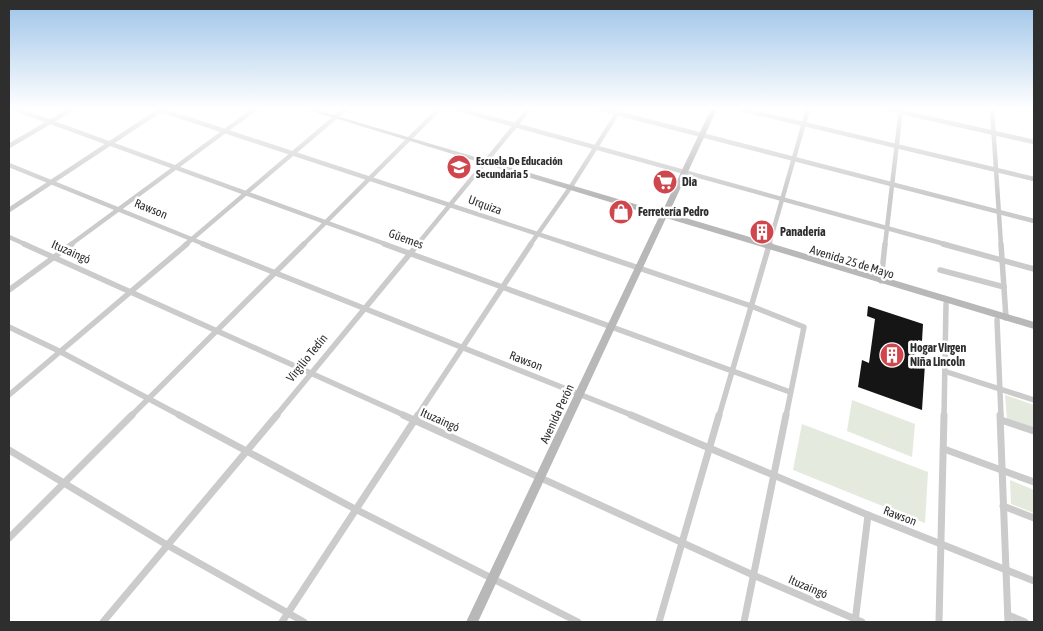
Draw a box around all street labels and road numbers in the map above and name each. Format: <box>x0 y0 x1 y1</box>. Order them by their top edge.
street label: Urquiza <box>466 192 504 218</box>
street label: Rawson <box>132 196 170 222</box>
street label: Güemes <box>387 226 425 252</box>
street label: Ituzaingó <box>49 237 93 267</box>
street label: Avenida 25 de Mayo <box>808 243 896 282</box>
street label: Virgilio Tedín <box>284 331 330 385</box>
street label: Rawson <box>507 348 545 374</box>
street label: Avenida Perón <box>537 382 577 446</box>
street label: Ituzaingó <box>418 405 462 435</box>
street label: Rawson <box>881 503 919 529</box>
street label: Ituzaingó <box>786 572 830 602</box>

